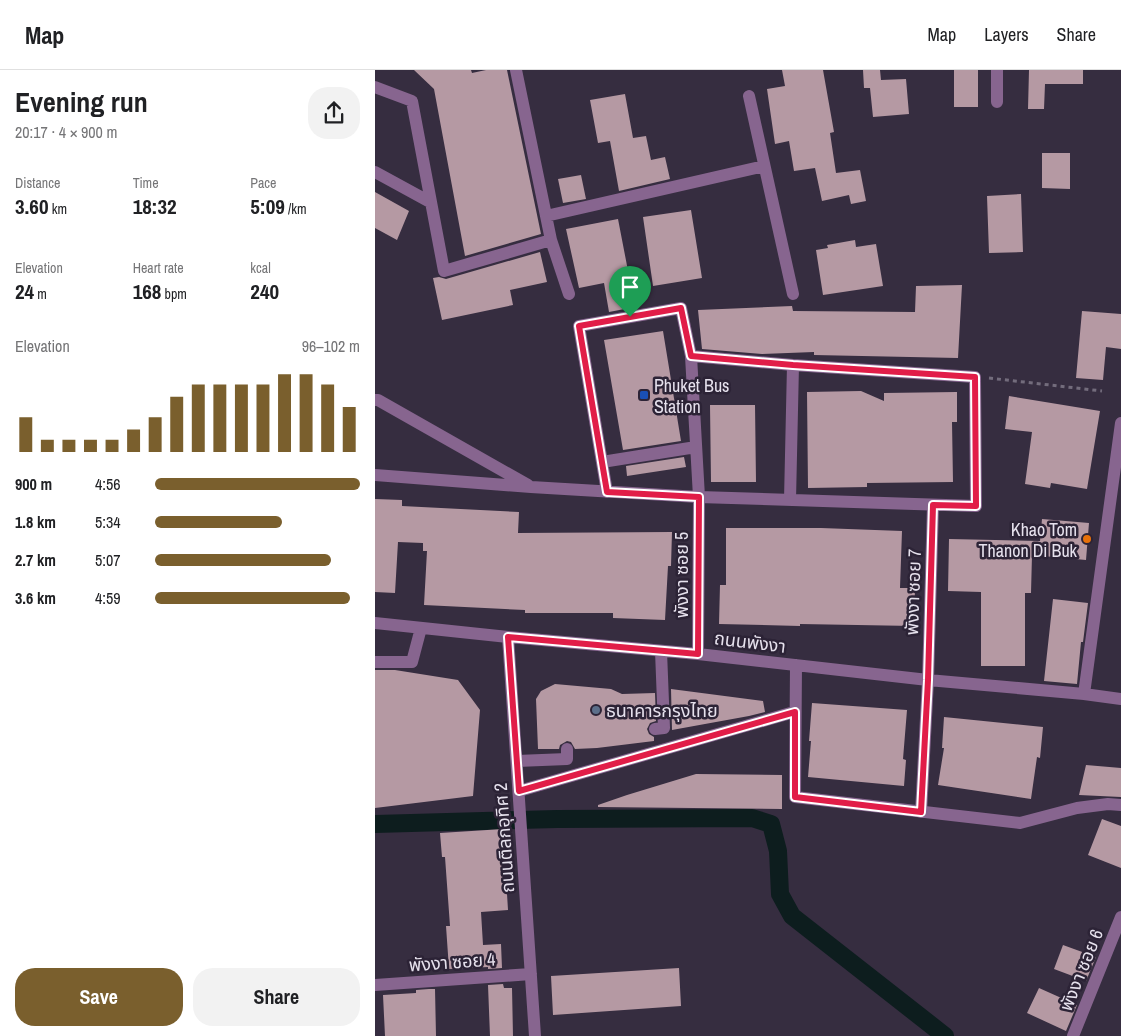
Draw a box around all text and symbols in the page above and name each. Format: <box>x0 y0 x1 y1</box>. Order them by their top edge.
text: Map <box>25 19 64 51</box>
text: Map <box>928 22 956 47</box>
text: Layers <box>984 22 1029 47</box>
text: Share <box>1057 22 1096 47</box>
text: Evening run <box>15 83 148 121</box>
button: share <box>308 87 360 139</box>
text: 20:17 · 4 × 900 m <box>15 121 118 143</box>
text: Distance <box>15 174 60 192</box>
text: Time <box>133 174 159 192</box>
text: Pace <box>250 174 277 192</box>
text: 3.60 <box>15 192 49 221</box>
text: 18:32 <box>133 192 177 221</box>
text: 5:09 <box>250 192 285 221</box>
text: km <box>49 200 67 218</box>
text: /km <box>285 200 306 218</box>
text: Elevation <box>15 259 63 277</box>
text: Heart rate <box>133 259 184 277</box>
text: kcal <box>250 259 271 277</box>
pin <box>609 266 651 317</box>
icon: arrive <box>616 273 644 301</box>
text: 24 <box>15 277 34 306</box>
text: 168 <box>133 277 161 306</box>
text: 240 <box>250 277 279 306</box>
text: m <box>34 285 47 303</box>
text: bpm <box>161 285 187 303</box>
text: Elevation <box>15 335 70 357</box>
text: 96–102 m <box>302 335 360 357</box>
place label: Phuket Bus Station <box>654 373 730 419</box>
marker: Phuket Bus Station <box>638 389 650 401</box>
text: 900 m <box>15 473 52 495</box>
text: 4:56 <box>95 473 121 495</box>
text: 1.8 km <box>15 511 56 533</box>
text: 5:34 <box>95 511 121 533</box>
place label: Khao Tom Thanon Di Buk <box>979 517 1078 563</box>
street label: พังงา ซอย 5 <box>669 532 694 618</box>
marker: Khao Tom Thanon Di Buk <box>1081 533 1093 545</box>
street label: พังงา ซอย 7 <box>899 548 927 636</box>
text: 2.7 km <box>15 549 56 571</box>
text: 5:07 <box>95 549 121 571</box>
text: 3.6 km <box>15 587 56 609</box>
text: 4:59 <box>95 587 121 609</box>
street label: ถนนพังงา <box>713 625 787 659</box>
place label: ธนาคารกรุงไทย <box>606 698 718 723</box>
marker: ธนาคารกรุงไทย <box>590 704 602 716</box>
street label: ถนนติลกอุทิศ 2 <box>488 782 520 894</box>
street label: พังงา ซอย 6 <box>1053 925 1109 1015</box>
street label: พังงา ซอย 4 <box>408 947 496 977</box>
button: Save <box>15 968 183 1026</box>
button: Share <box>193 968 360 1026</box>

